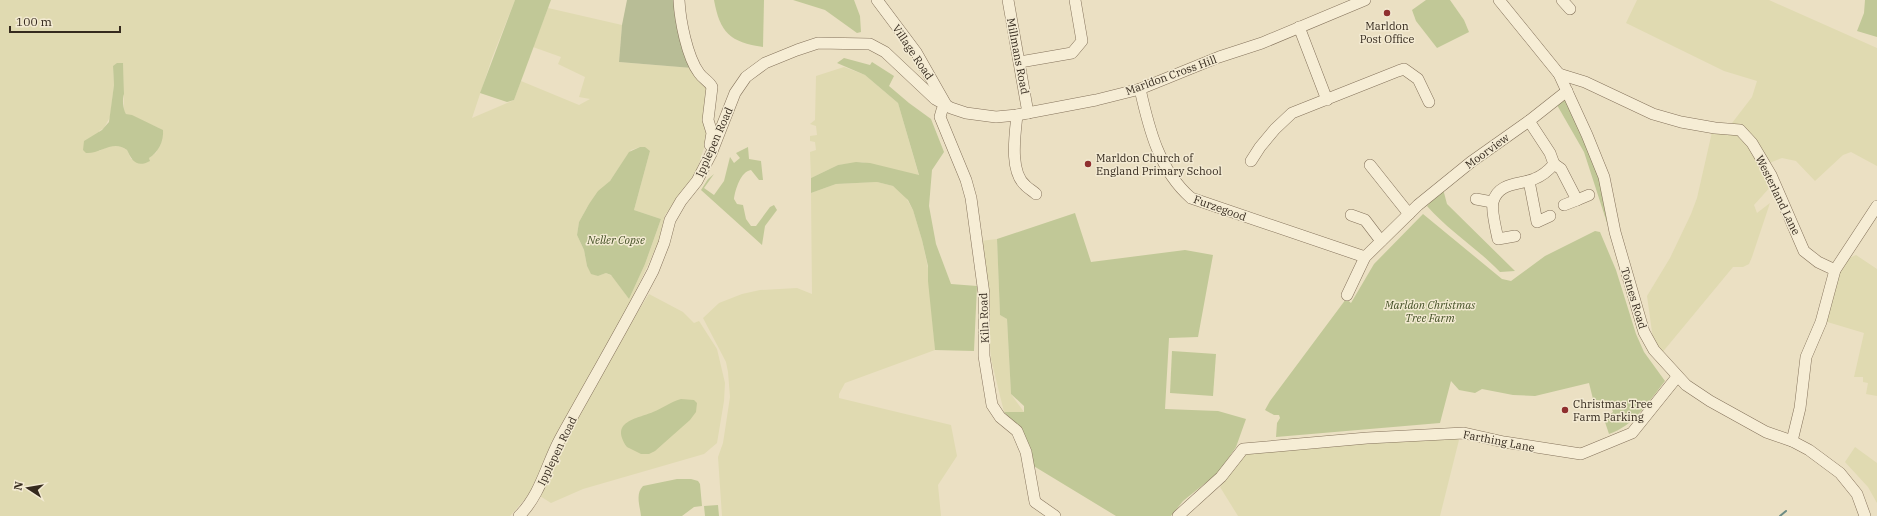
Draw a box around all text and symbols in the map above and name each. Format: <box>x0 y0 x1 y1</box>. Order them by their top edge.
scale bar <box>10 8 120 34</box>
marker: Marldon Post Office <box>1382 8 1392 18</box>
text: 100 m <box>16 14 52 29</box>
street label: Millmans Road <box>1004 17 1032 96</box>
place label: Marldon Post Office <box>1360 19 1414 46</box>
street label: Village Road <box>889 22 937 83</box>
street label: Marldon Cross Hill <box>1123 52 1219 98</box>
street label: Ipplepen Road <box>692 105 736 179</box>
street label: Moorview <box>1462 130 1512 172</box>
place label: Marldon Church of England Primary School <box>1096 151 1222 178</box>
street label: Westerland Lane <box>1753 153 1803 237</box>
marker: Marldon Church of England Primary School <box>1083 159 1093 169</box>
street label: Furzegood <box>1192 192 1248 224</box>
park label: Neller Copse <box>586 233 645 247</box>
street label: Totnes Road <box>1618 265 1650 331</box>
street label: Kiln Road <box>976 292 992 343</box>
park label: Marldon Christmas Tree Farm <box>1384 298 1476 325</box>
place label: Christmas Tree Farm Parking <box>1573 397 1653 424</box>
marker: Christmas Tree Farm Parking <box>1560 405 1570 415</box>
street label: Ipplepen Road <box>534 414 580 488</box>
street label: Farthing Lane <box>1462 427 1536 455</box>
north arrow <box>8 468 48 508</box>
text: N <box>10 480 26 492</box>

